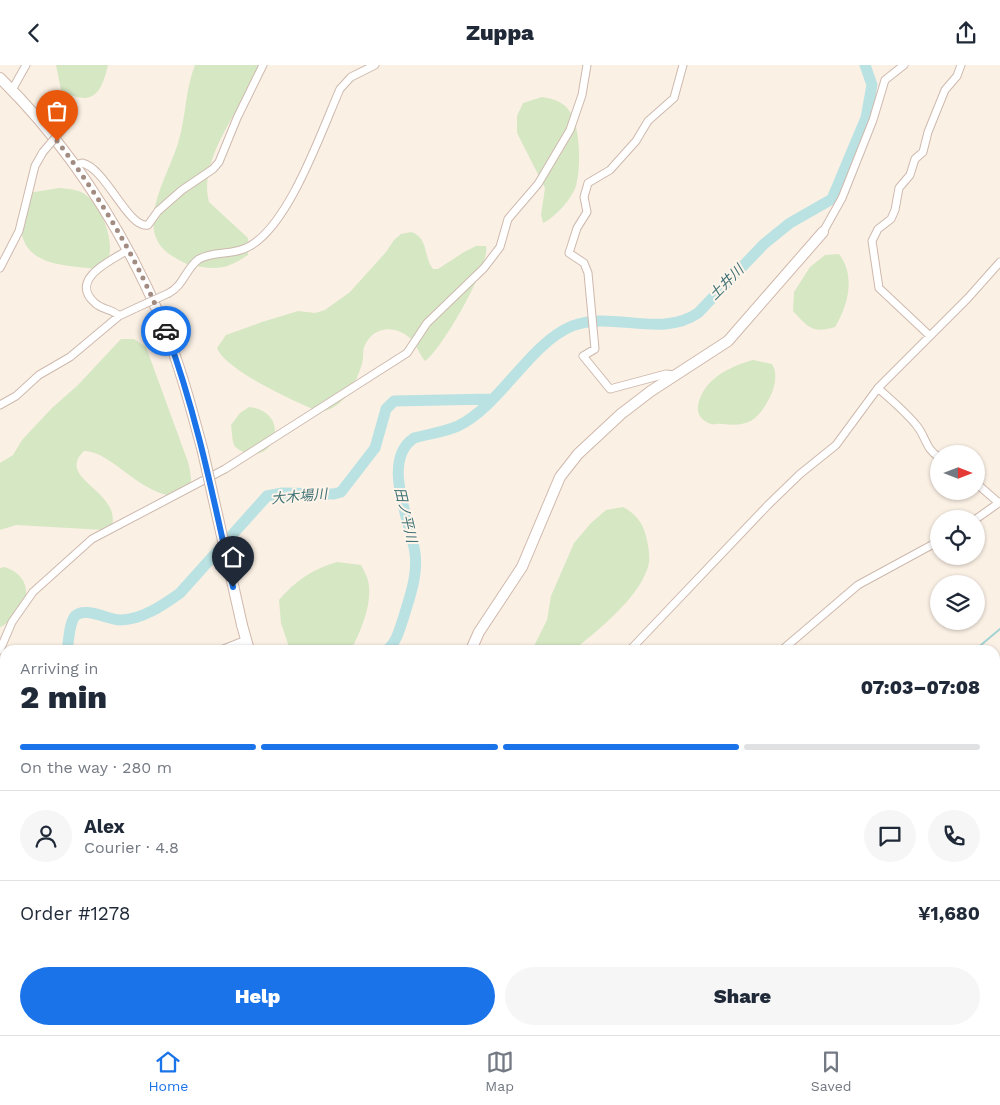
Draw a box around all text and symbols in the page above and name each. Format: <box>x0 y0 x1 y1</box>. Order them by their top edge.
icon: back <box>20 19 48 47</box>
icon: share <box>952 19 980 47</box>
text: Zuppa <box>466 20 534 45</box>
pin <box>36 90 78 141</box>
icon: bag <box>43 97 71 125</box>
water label: 土井川 <box>705 260 748 303</box>
courier <box>141 306 191 356</box>
icon: car <box>152 317 180 345</box>
north arrow <box>930 445 985 500</box>
map controls <box>930 445 985 630</box>
water label: 大木場川 <box>270 485 330 506</box>
water label: 田ノ平川 <box>392 486 421 546</box>
button: locate <box>930 510 985 565</box>
pin <box>212 536 254 587</box>
icon: home <box>219 543 247 571</box>
button: layers <box>930 575 985 630</box>
text: Arriving in <box>20 659 98 678</box>
text: 07:03–07:08 <box>861 676 980 699</box>
text: 2 min <box>20 678 107 716</box>
text: On the way · 280 m <box>20 758 172 777</box>
button: person <box>20 810 72 862</box>
button: chat <box>864 810 916 862</box>
button: phone <box>928 810 980 862</box>
text: Alex <box>84 815 125 838</box>
text: Courier · 4.8 <box>84 838 179 857</box>
text: Order #1278 <box>20 902 130 925</box>
text: ¥1,680 <box>918 902 980 925</box>
button: Help <box>20 967 495 1025</box>
button: Share <box>505 967 980 1025</box>
tab: Home <box>148 1048 188 1094</box>
tab: Map <box>485 1048 514 1094</box>
tab: Saved <box>811 1048 852 1094</box>

